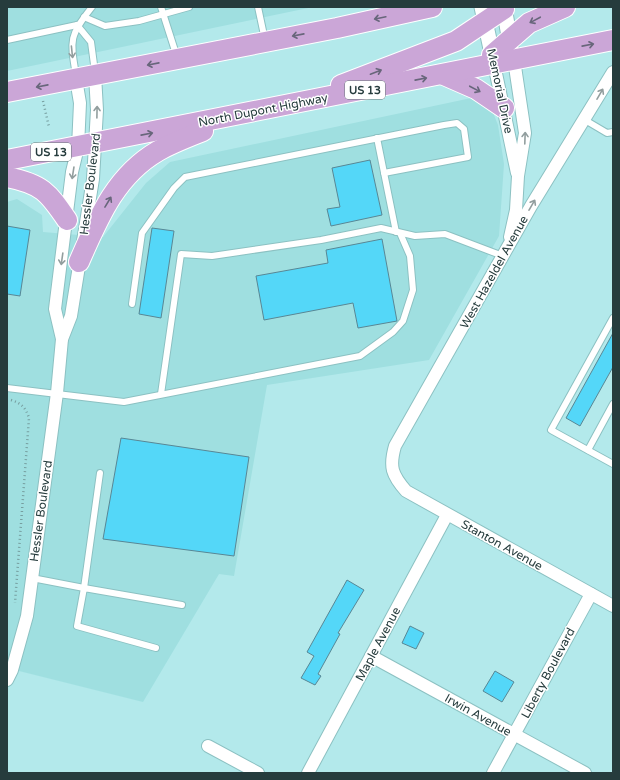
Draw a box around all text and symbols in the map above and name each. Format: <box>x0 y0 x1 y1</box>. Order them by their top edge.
one-way arrow <box>374 15 387 23</box>
one-way arrow <box>529 17 541 24</box>
one-way arrow <box>292 31 305 39</box>
one-way arrow <box>581 40 594 48</box>
one-way arrow <box>68 45 76 58</box>
street label: Memorial Drive <box>484 47 516 135</box>
one-way arrow <box>147 60 160 68</box>
one-way arrow <box>369 68 381 76</box>
one-way arrow <box>414 75 427 83</box>
road number: US 13 <box>345 81 385 99</box>
one-way arrow <box>36 82 49 90</box>
one-way arrow <box>469 85 481 93</box>
one-way arrow <box>596 88 604 100</box>
street label: North Dupont Highway <box>197 90 329 129</box>
one-way arrow <box>93 106 101 119</box>
one-way arrow <box>140 129 153 137</box>
street label: Hessler Boulevard <box>77 132 103 236</box>
one-way arrow <box>521 132 528 145</box>
road number: US 13 <box>31 143 71 161</box>
one-way arrow <box>68 166 76 179</box>
one-way arrow <box>104 196 112 208</box>
one-way arrow <box>528 199 536 211</box>
street label: West Hazeldel Avenue <box>457 213 531 331</box>
one-way arrow <box>58 252 66 265</box>
street label: Hessler Boulevard <box>27 459 55 563</box>
street label: Stanton Avenue <box>459 517 545 573</box>
street label: Maple Avenue <box>353 604 403 683</box>
street label: Liberty Boulevard <box>518 625 578 721</box>
street label: Irwin Avenue <box>442 691 514 739</box>

